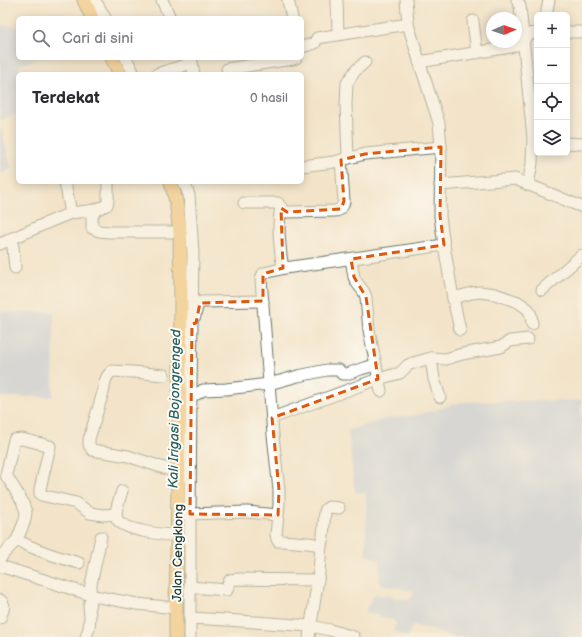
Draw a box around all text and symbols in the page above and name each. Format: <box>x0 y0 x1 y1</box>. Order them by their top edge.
north arrow <box>486 12 522 48</box>
map controls <box>534 12 570 156</box>
button: + <box>534 12 570 48</box>
search box <box>16 16 304 60</box>
icon: search <box>30 27 52 49</box>
text: Cari di sini <box>62 29 133 48</box>
button: − <box>534 48 570 84</box>
button: locate <box>534 84 570 120</box>
text: Terdekat <box>32 88 100 108</box>
text: 0 hasil <box>250 90 288 106</box>
button: layers <box>534 120 570 156</box>
water label: Kali Irigasi Bojongrenged <box>165 328 184 489</box>
street label: Jalan Cengklong <box>169 504 187 602</box>

